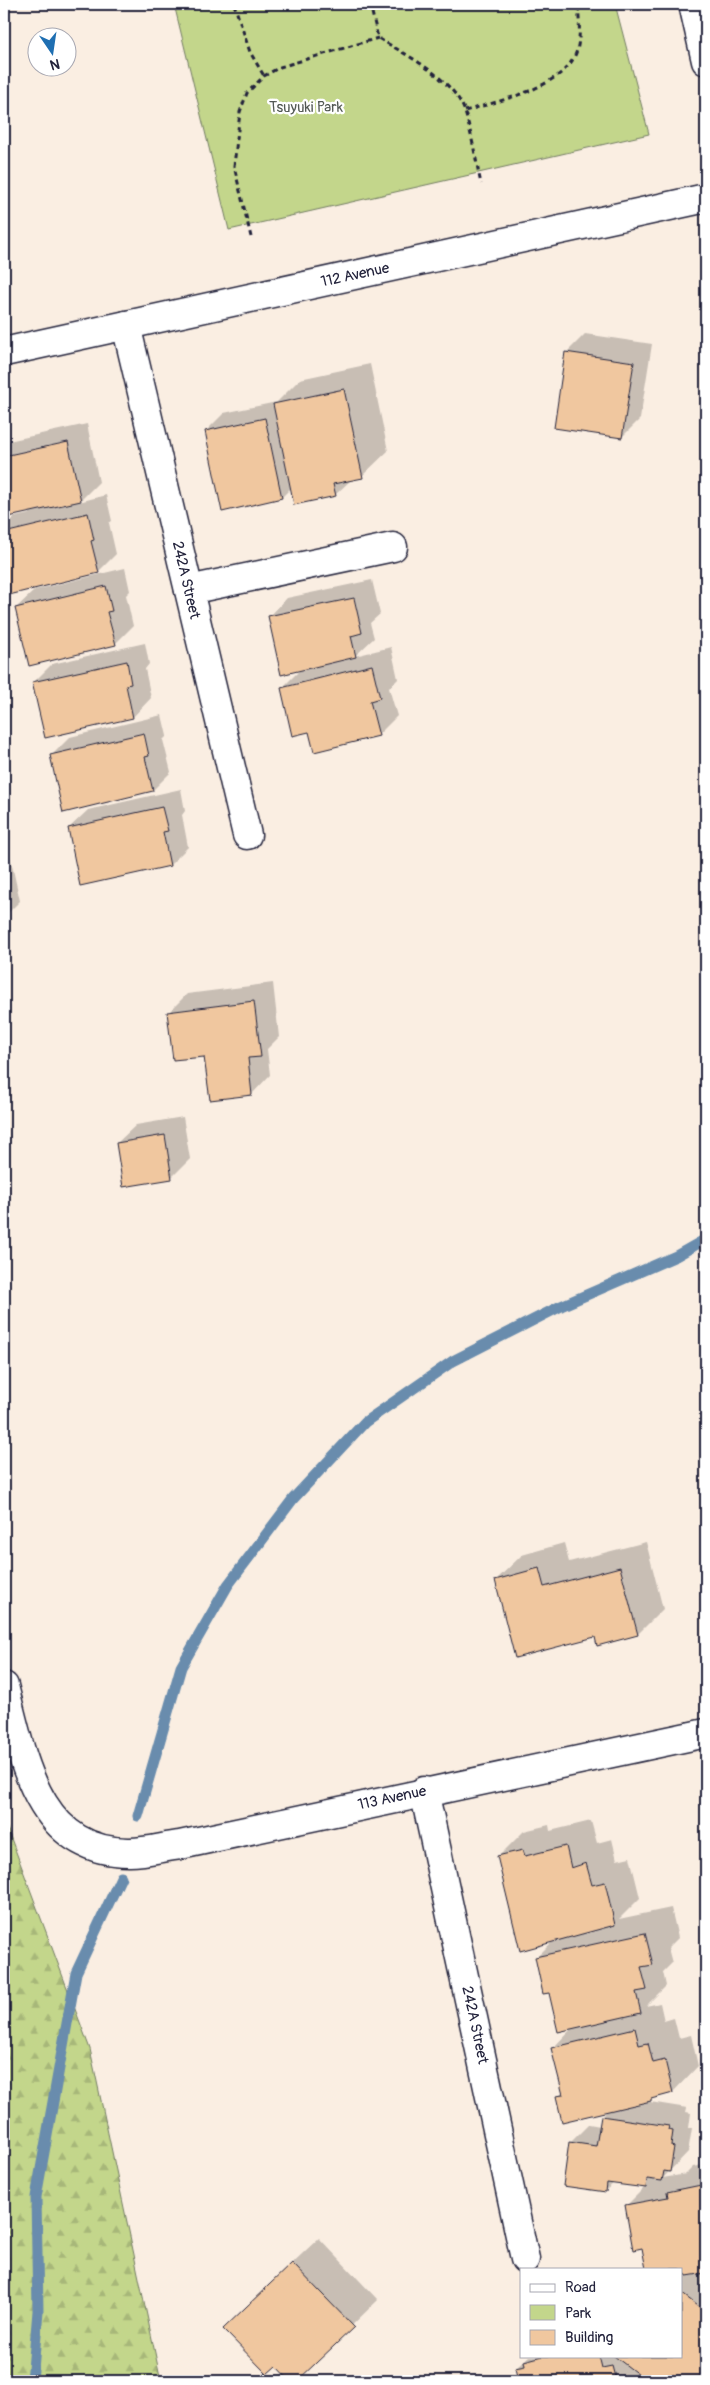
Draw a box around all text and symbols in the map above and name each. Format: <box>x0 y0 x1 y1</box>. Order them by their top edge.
north arrow <box>28 28 78 78</box>
text: N <box>48 55 61 74</box>
park label: Tsuyuki Park <box>269 98 344 117</box>
street label: 112 Avenue <box>319 258 392 292</box>
street label: 242A Street <box>168 539 204 622</box>
street label: 113 Avenue <box>356 1781 429 1815</box>
street label: 242A Street <box>457 1984 493 2067</box>
legend <box>520 2268 682 2358</box>
text: Road <box>565 2278 596 2297</box>
text: Park <box>565 2304 592 2323</box>
text: Building <box>565 2328 613 2347</box>

